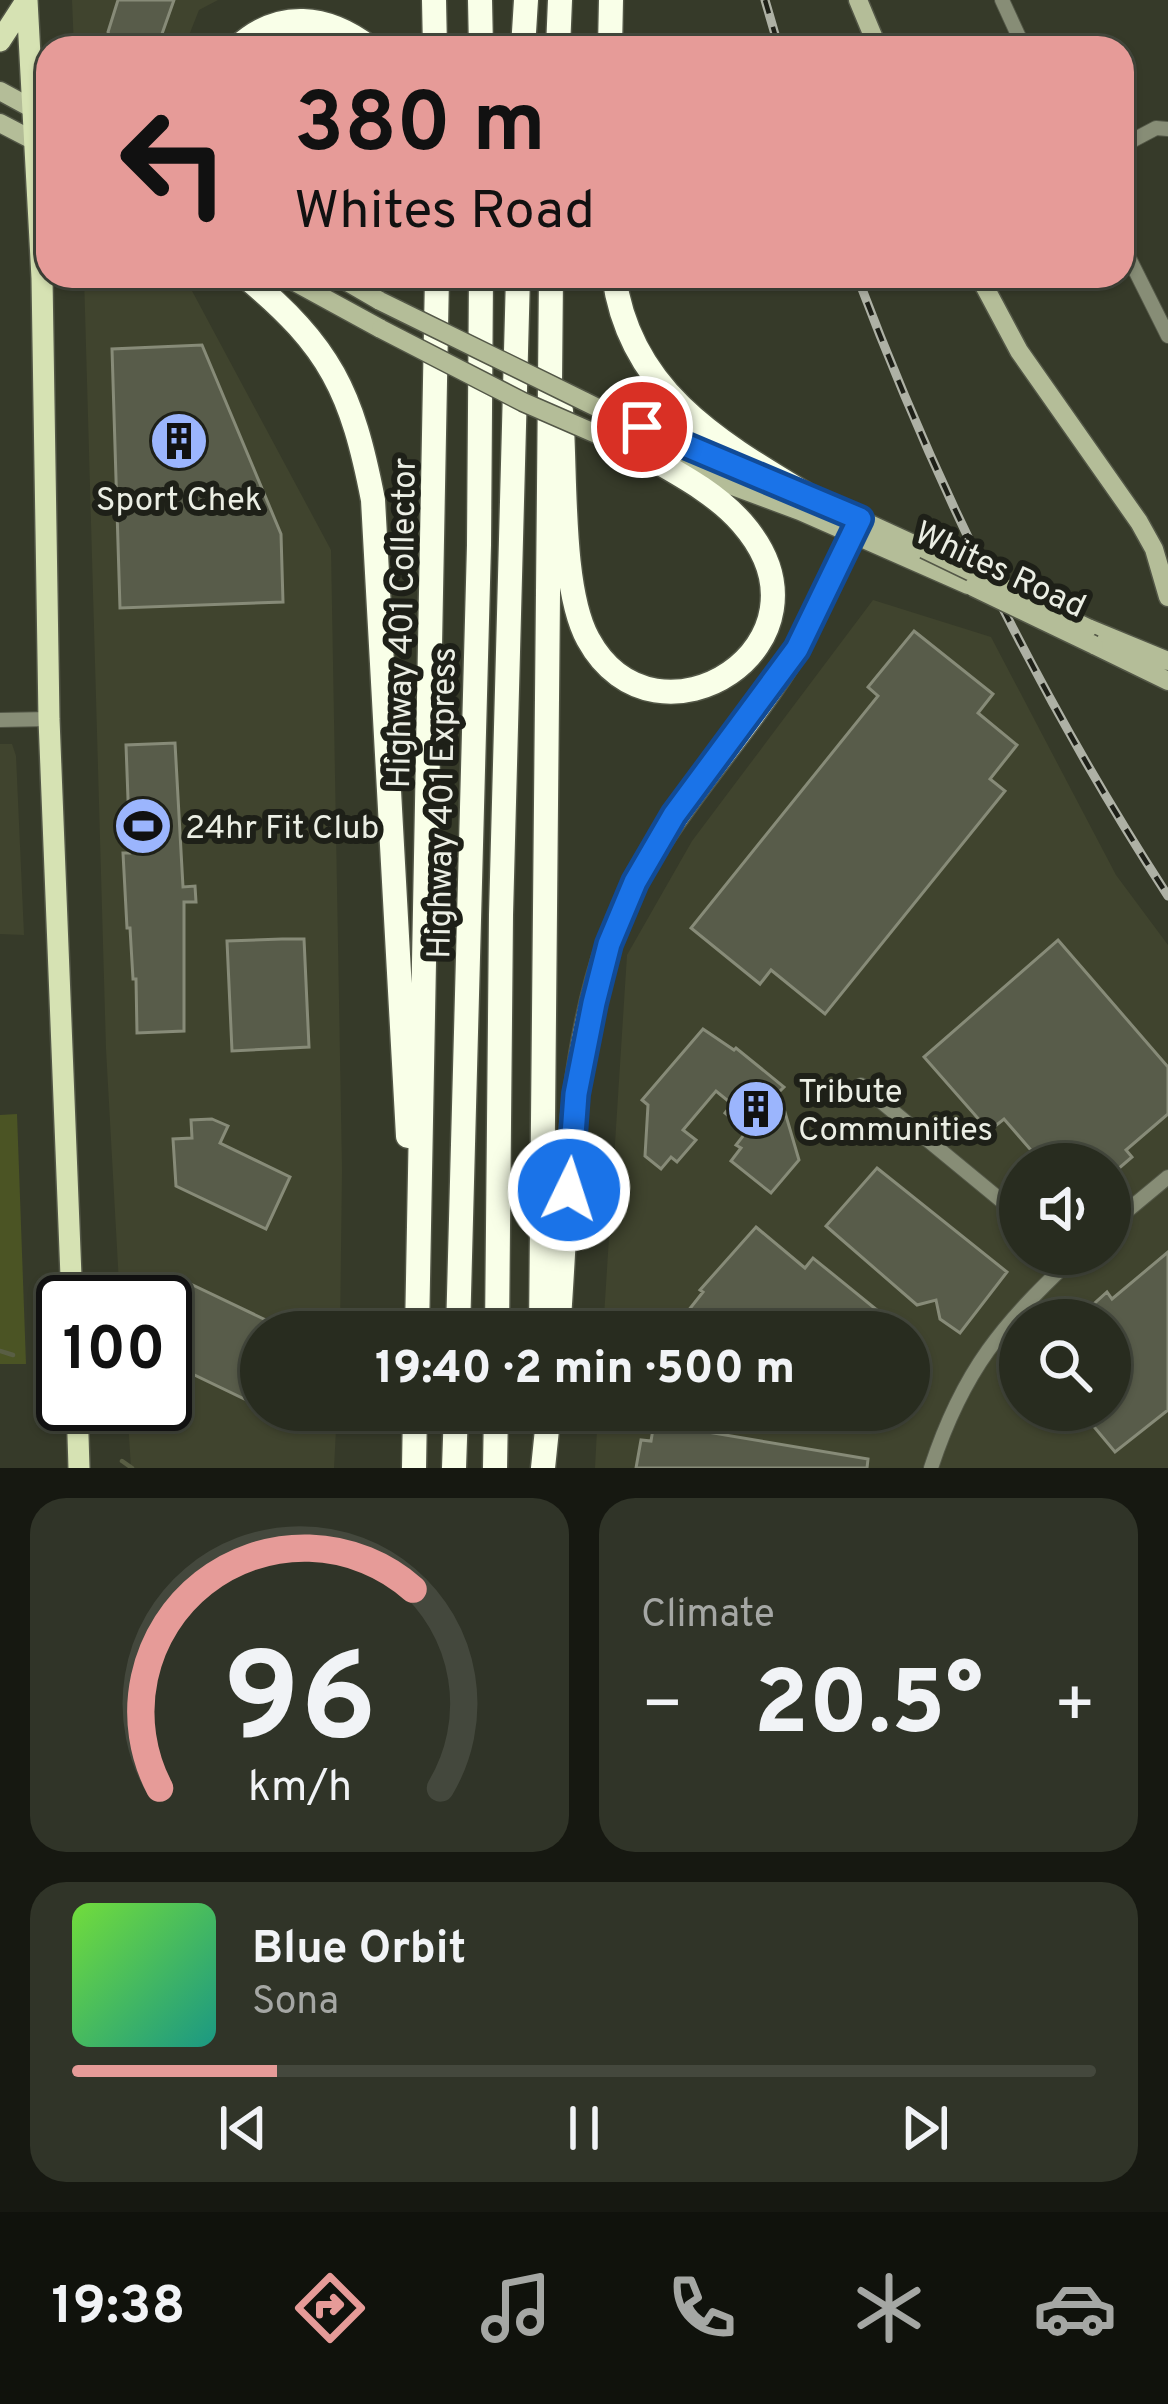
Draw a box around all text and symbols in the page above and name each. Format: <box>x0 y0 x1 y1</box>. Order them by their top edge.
text: 380 m <box>294 75 546 181</box>
icon: left <box>96 84 252 240</box>
text: Whites Road <box>294 179 595 248</box>
pin <box>591 376 693 478</box>
icon: arrive <box>609 394 675 460</box>
building icon: Sport Chek <box>148 410 210 472</box>
street label: Highway 401 Collector <box>380 457 428 789</box>
place label: Sport Chek <box>96 481 262 523</box>
street label: Whites Road <box>907 514 1092 630</box>
street label: Highway 401 Express <box>420 647 468 959</box>
sports icon: 24hr Fit Club <box>112 795 174 857</box>
place label: 24hr Fit Club <box>185 809 379 851</box>
place label: Tribute Communities <box>798 1073 993 1153</box>
building icon: Tribute Communities <box>725 1078 787 1140</box>
position arrow <box>506 1127 632 1253</box>
map controls <box>999 1143 1131 1431</box>
button: sound <box>999 1143 1131 1275</box>
speed limit sign: 100 <box>36 1275 192 1431</box>
button: search <box>999 1299 1131 1431</box>
text: 19:40 · 2 min · 500 m <box>375 1342 795 1399</box>
text: Climate <box>641 1592 775 1641</box>
text: 96 <box>223 1627 376 1785</box>
text: 20.5° <box>754 1652 983 1765</box>
text: − <box>641 1667 684 1750</box>
text: + <box>1053 1667 1096 1750</box>
text: km/h <box>247 1762 352 1816</box>
text: Blue Orbit <box>252 1922 466 1979</box>
text: Sona <box>252 1979 339 2028</box>
icon: previous <box>210 2095 276 2161</box>
icon: pause <box>551 2095 617 2161</box>
icon: next <box>892 2095 958 2161</box>
icon: directions <box>288 2266 372 2350</box>
icon: music <box>474 2266 558 2350</box>
icon: phone <box>660 2266 744 2350</box>
icon: climate <box>847 2266 931 2350</box>
icon: car <box>1033 2266 1117 2350</box>
text: 19:38 <box>51 2274 185 2343</box>

